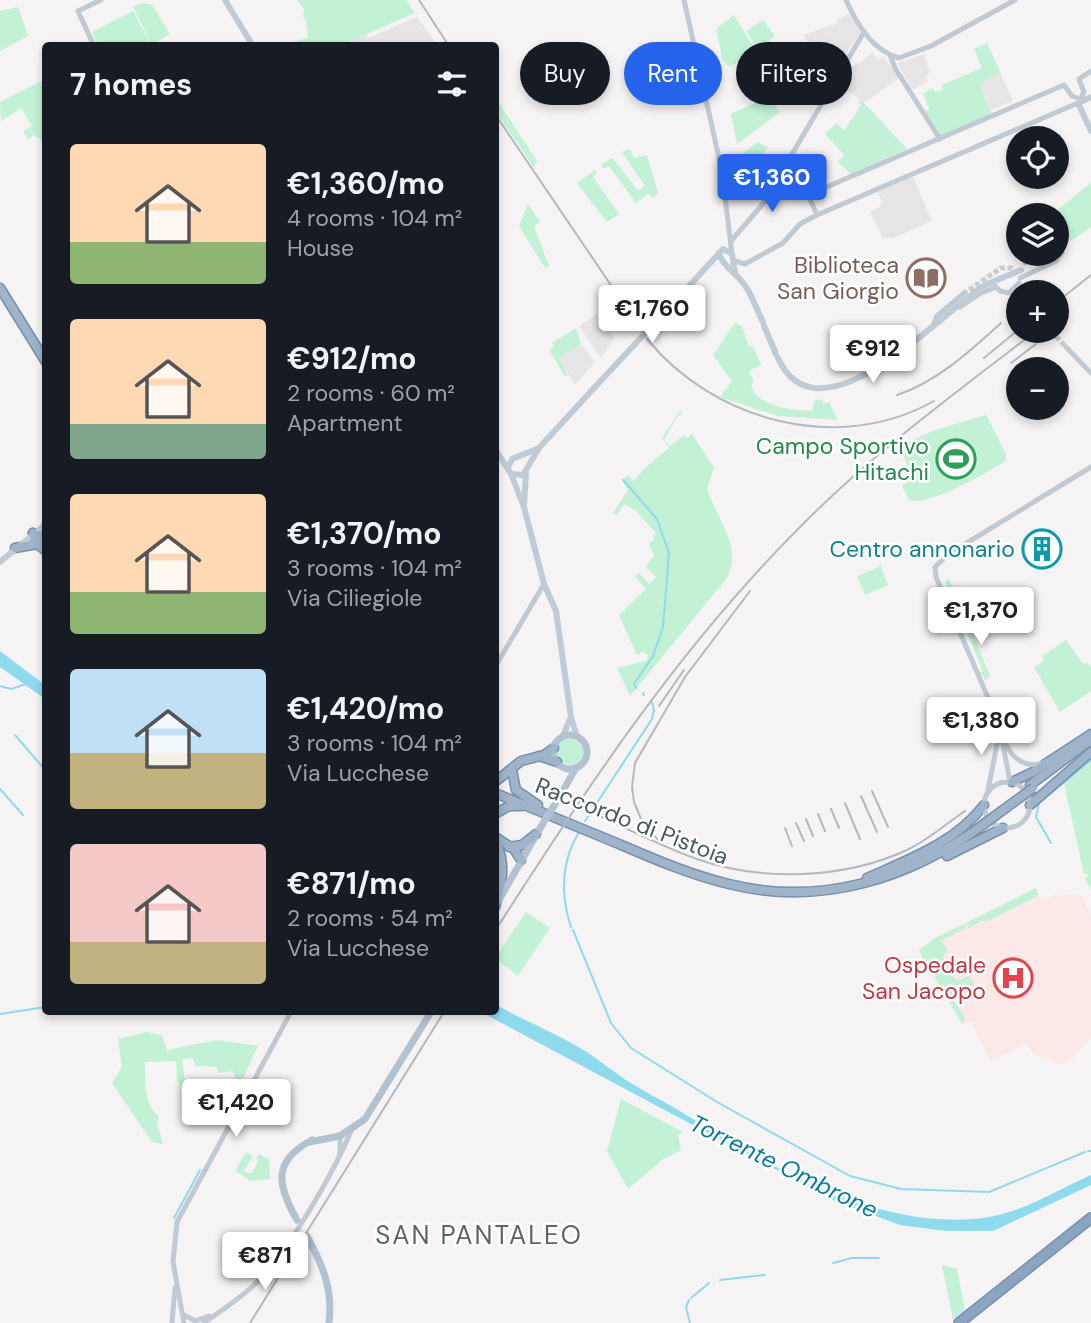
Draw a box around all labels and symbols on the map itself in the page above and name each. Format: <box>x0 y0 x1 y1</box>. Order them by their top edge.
pin: €1,360 <box>715 154 829 214</box>
place label: Biblioteca San Giorgio <box>777 250 899 306</box>
library icon: Biblioteca San Giorgio <box>905 257 947 299</box>
pin: €1,760 <box>595 286 709 345</box>
pin: €912 <box>832 326 914 385</box>
place label: Campo Sportivo Hitachi <box>756 431 929 487</box>
sports icon: Campo Sportivo Hitachi <box>935 438 977 480</box>
building icon: Centro annonario <box>1021 528 1063 570</box>
place label: Centro annonario <box>829 534 1015 564</box>
pin: €1,370 <box>924 588 1038 647</box>
pin: €1,380 <box>924 698 1038 757</box>
street label: Raccordo di Pistoia <box>531 770 733 872</box>
place label: Ospedale San Jacopo <box>862 950 986 1006</box>
hospital icon: Ospedale San Jacopo <box>992 957 1034 999</box>
pin: €1,420 <box>179 1080 293 1139</box>
water label: Torrente Ombrone <box>685 1107 883 1225</box>
district label: SAN PANTALEO <box>375 1218 583 1252</box>
pin: €871 <box>224 1232 306 1292</box>

